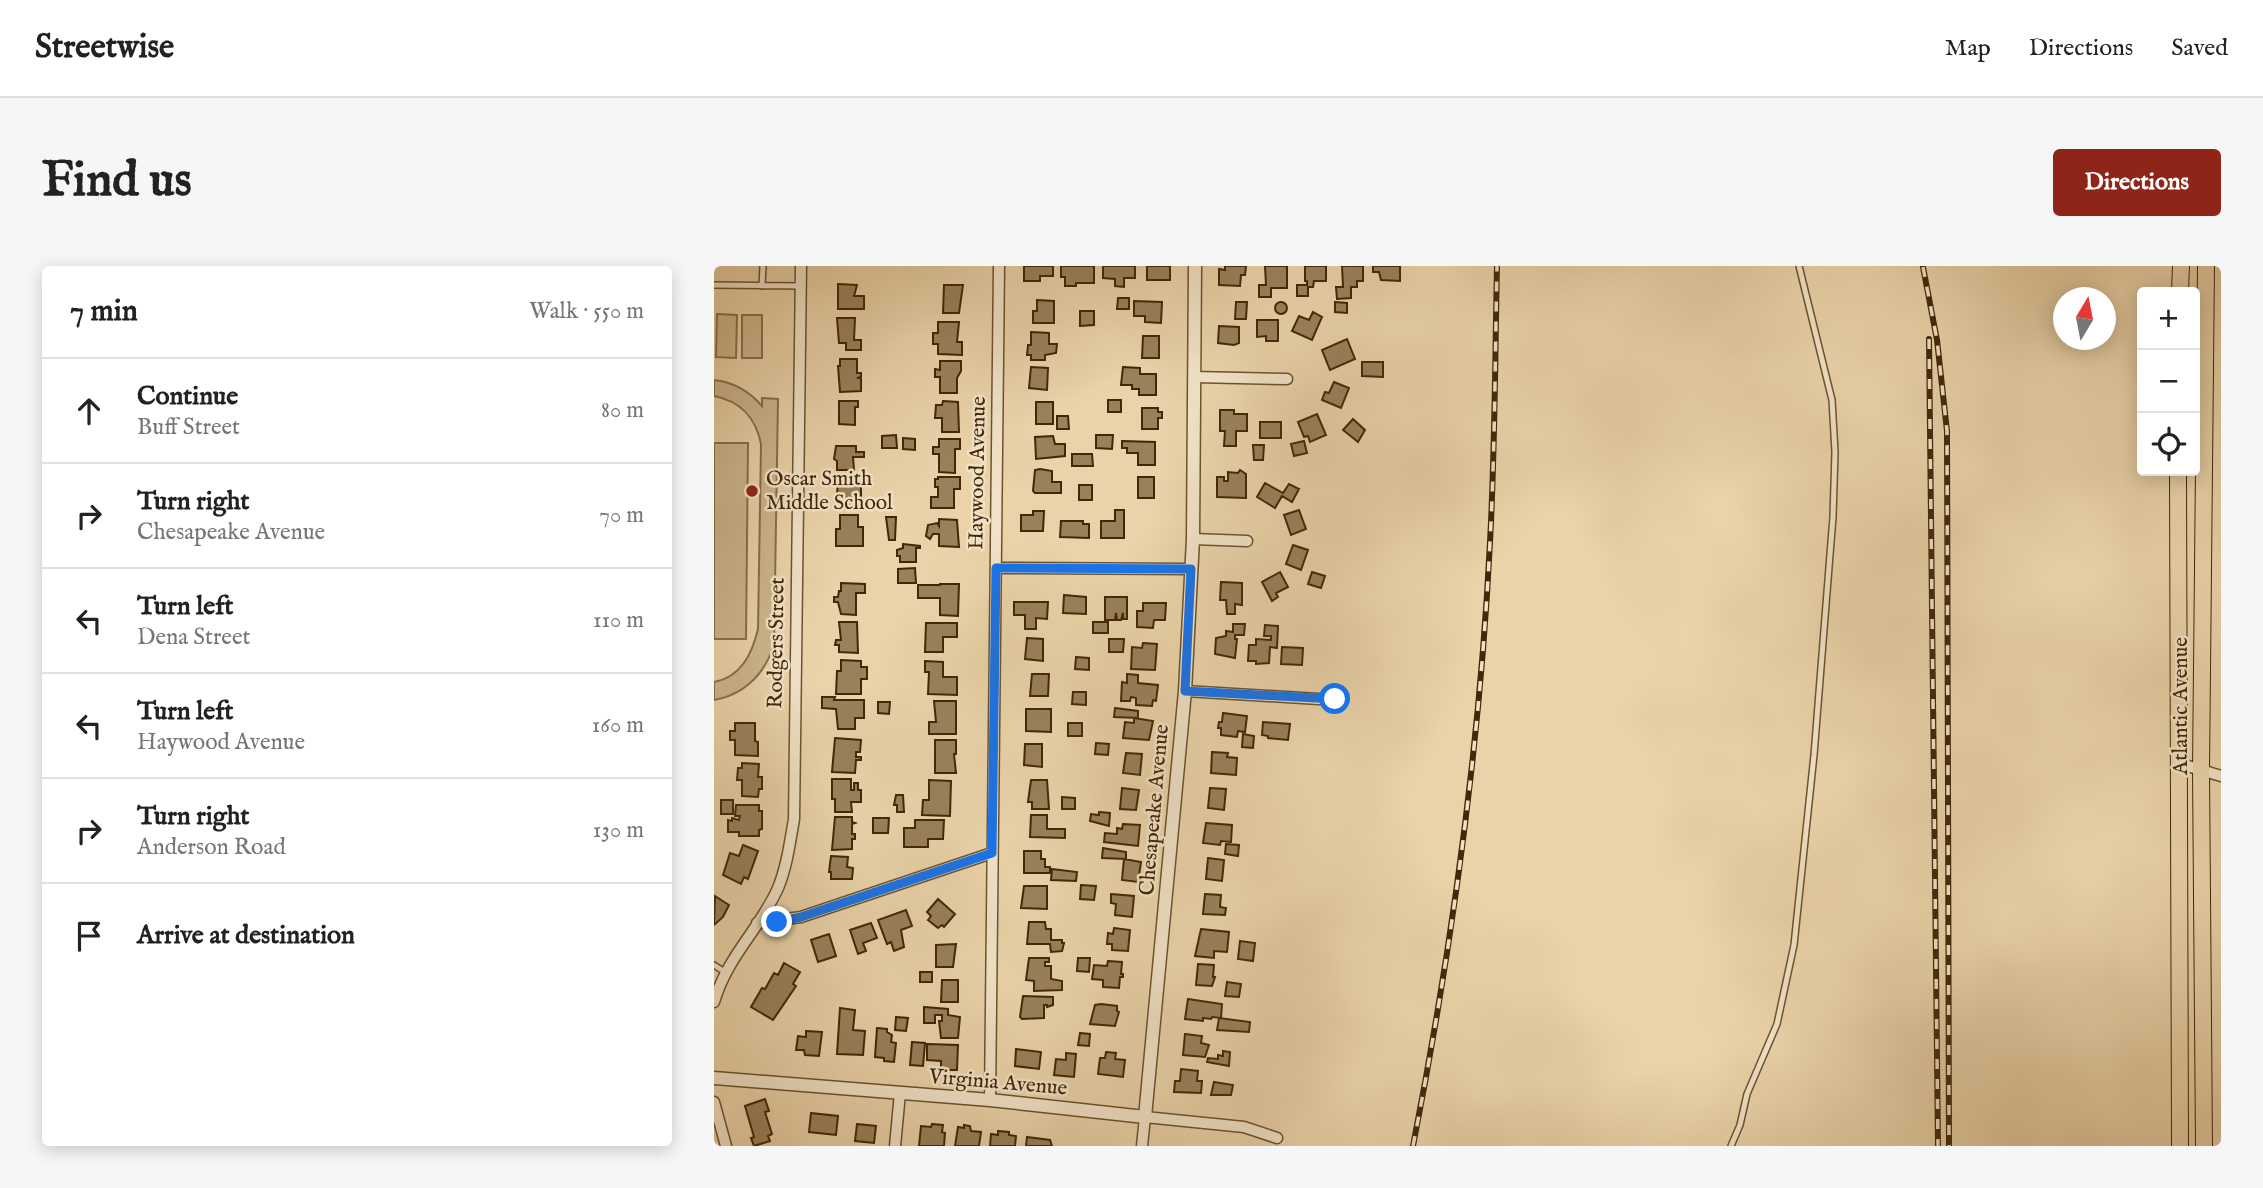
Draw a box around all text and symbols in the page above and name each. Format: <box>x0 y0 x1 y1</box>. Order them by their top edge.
text: Streetwise <box>35 27 174 69</box>
text: Map <box>1945 33 1991 64</box>
text: Directions <box>2029 33 2133 64</box>
text: Saved <box>2171 33 2228 64</box>
button: Directions <box>2053 149 2221 216</box>
text: Find us <box>42 151 192 213</box>
north arrow <box>2053 287 2116 350</box>
map controls <box>2137 287 2200 476</box>
button: + <box>2137 287 2200 350</box>
text: 7 min <box>70 293 138 331</box>
text: Walk · 550 m <box>529 297 644 326</box>
button: − <box>2137 350 2200 413</box>
text: Continue <box>137 380 238 413</box>
icon: ahead <box>70 392 108 430</box>
text: 80 m <box>601 396 644 425</box>
street label: Haywood Avenue <box>963 396 993 550</box>
text: Buff Street <box>137 413 240 442</box>
button: locate <box>2137 413 2200 476</box>
place label: Oscar Smith Middle School <box>766 466 893 517</box>
marker: Oscar Smith Middle School <box>744 483 760 499</box>
text: Turn right <box>137 485 250 518</box>
icon: right <box>70 497 108 535</box>
text: 70 m <box>599 501 644 530</box>
text: Chesapeake Avenue <box>137 518 325 547</box>
street label: Rodgers Street <box>762 577 792 709</box>
text: Turn left <box>137 590 234 623</box>
icon: left <box>70 602 108 640</box>
text: 110 m <box>593 606 644 635</box>
text: Dena Street <box>137 623 250 652</box>
street label: Atlantic Avenue <box>2168 637 2195 776</box>
route start <box>1319 683 1350 714</box>
text: Turn left <box>137 695 234 728</box>
icon: left <box>70 707 108 745</box>
text: 160 m <box>592 711 644 740</box>
street label: Chesapeake Avenue <box>1134 723 1176 897</box>
text: Haywood Avenue <box>137 728 305 757</box>
text: Turn right <box>137 800 250 833</box>
icon: right <box>70 812 108 850</box>
text: 130 m <box>593 816 644 845</box>
text: Anderson Road <box>137 833 286 862</box>
route end <box>761 906 792 937</box>
icon: arrive <box>70 917 108 955</box>
text: Arrive at destination <box>137 919 355 952</box>
street label: Virginia Avenue <box>927 1063 1069 1103</box>

